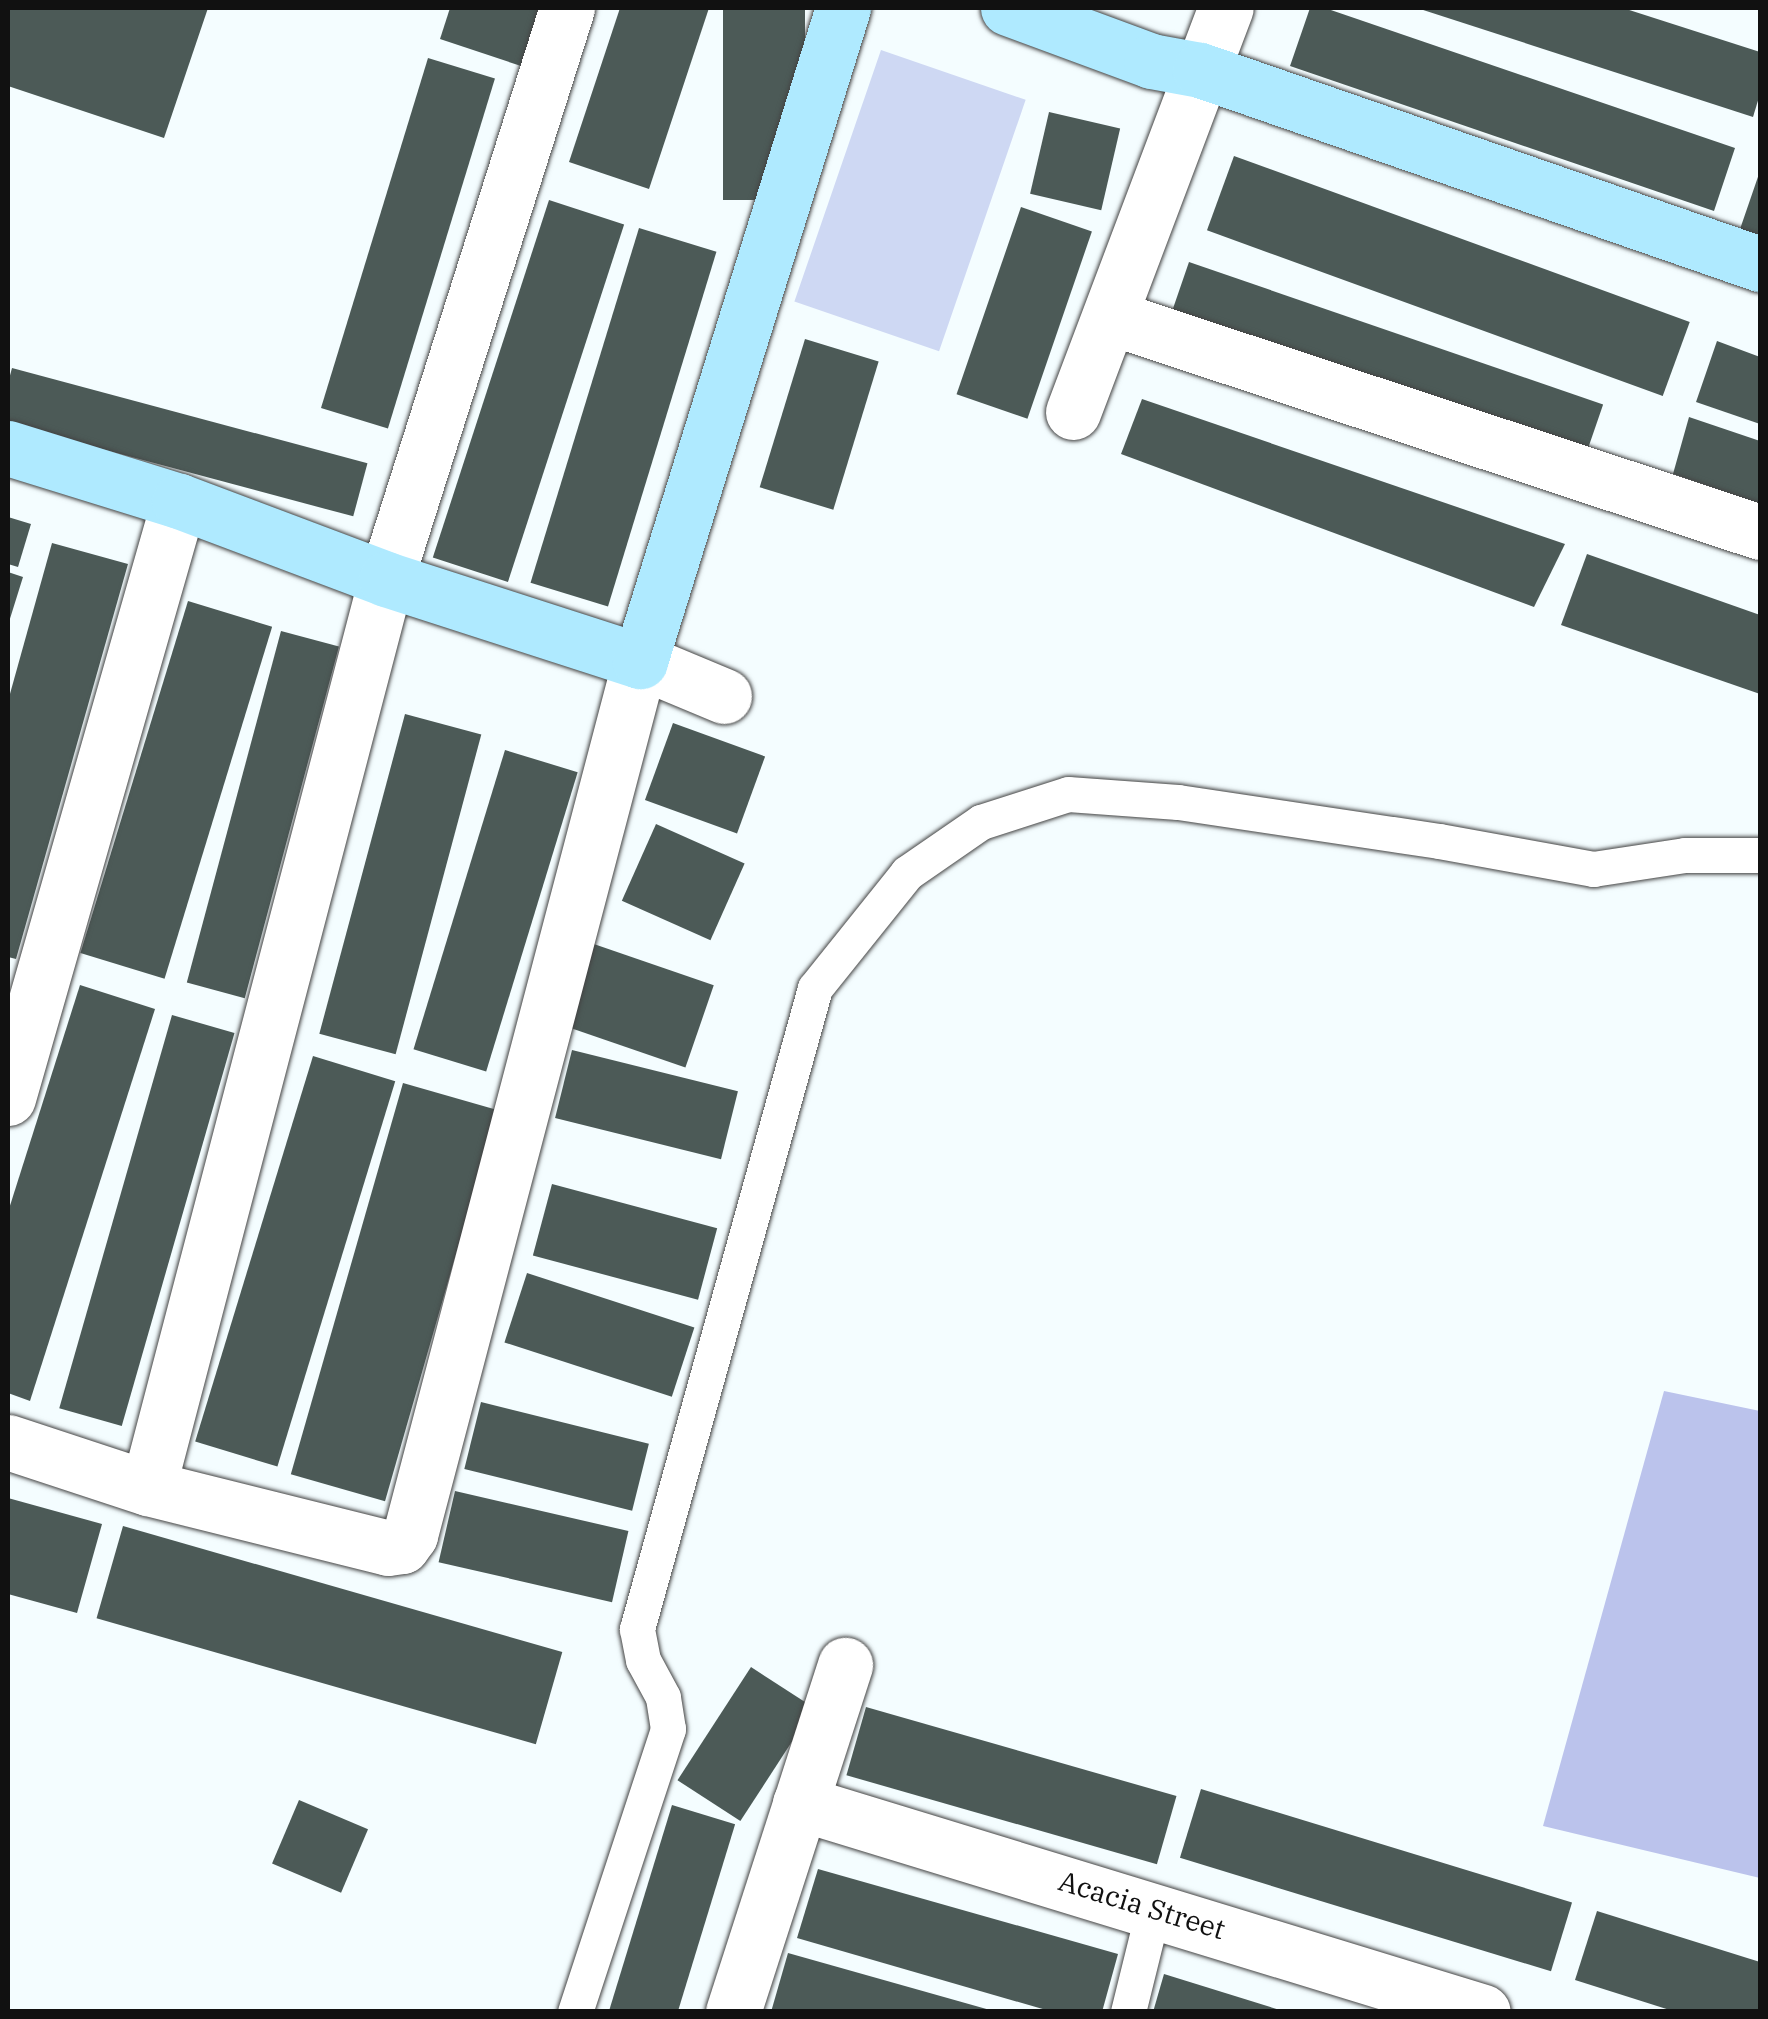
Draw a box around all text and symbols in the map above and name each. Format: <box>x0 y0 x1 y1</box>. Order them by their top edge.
street label: Acacia Street <box>1055 1864 1229 1946</box>

